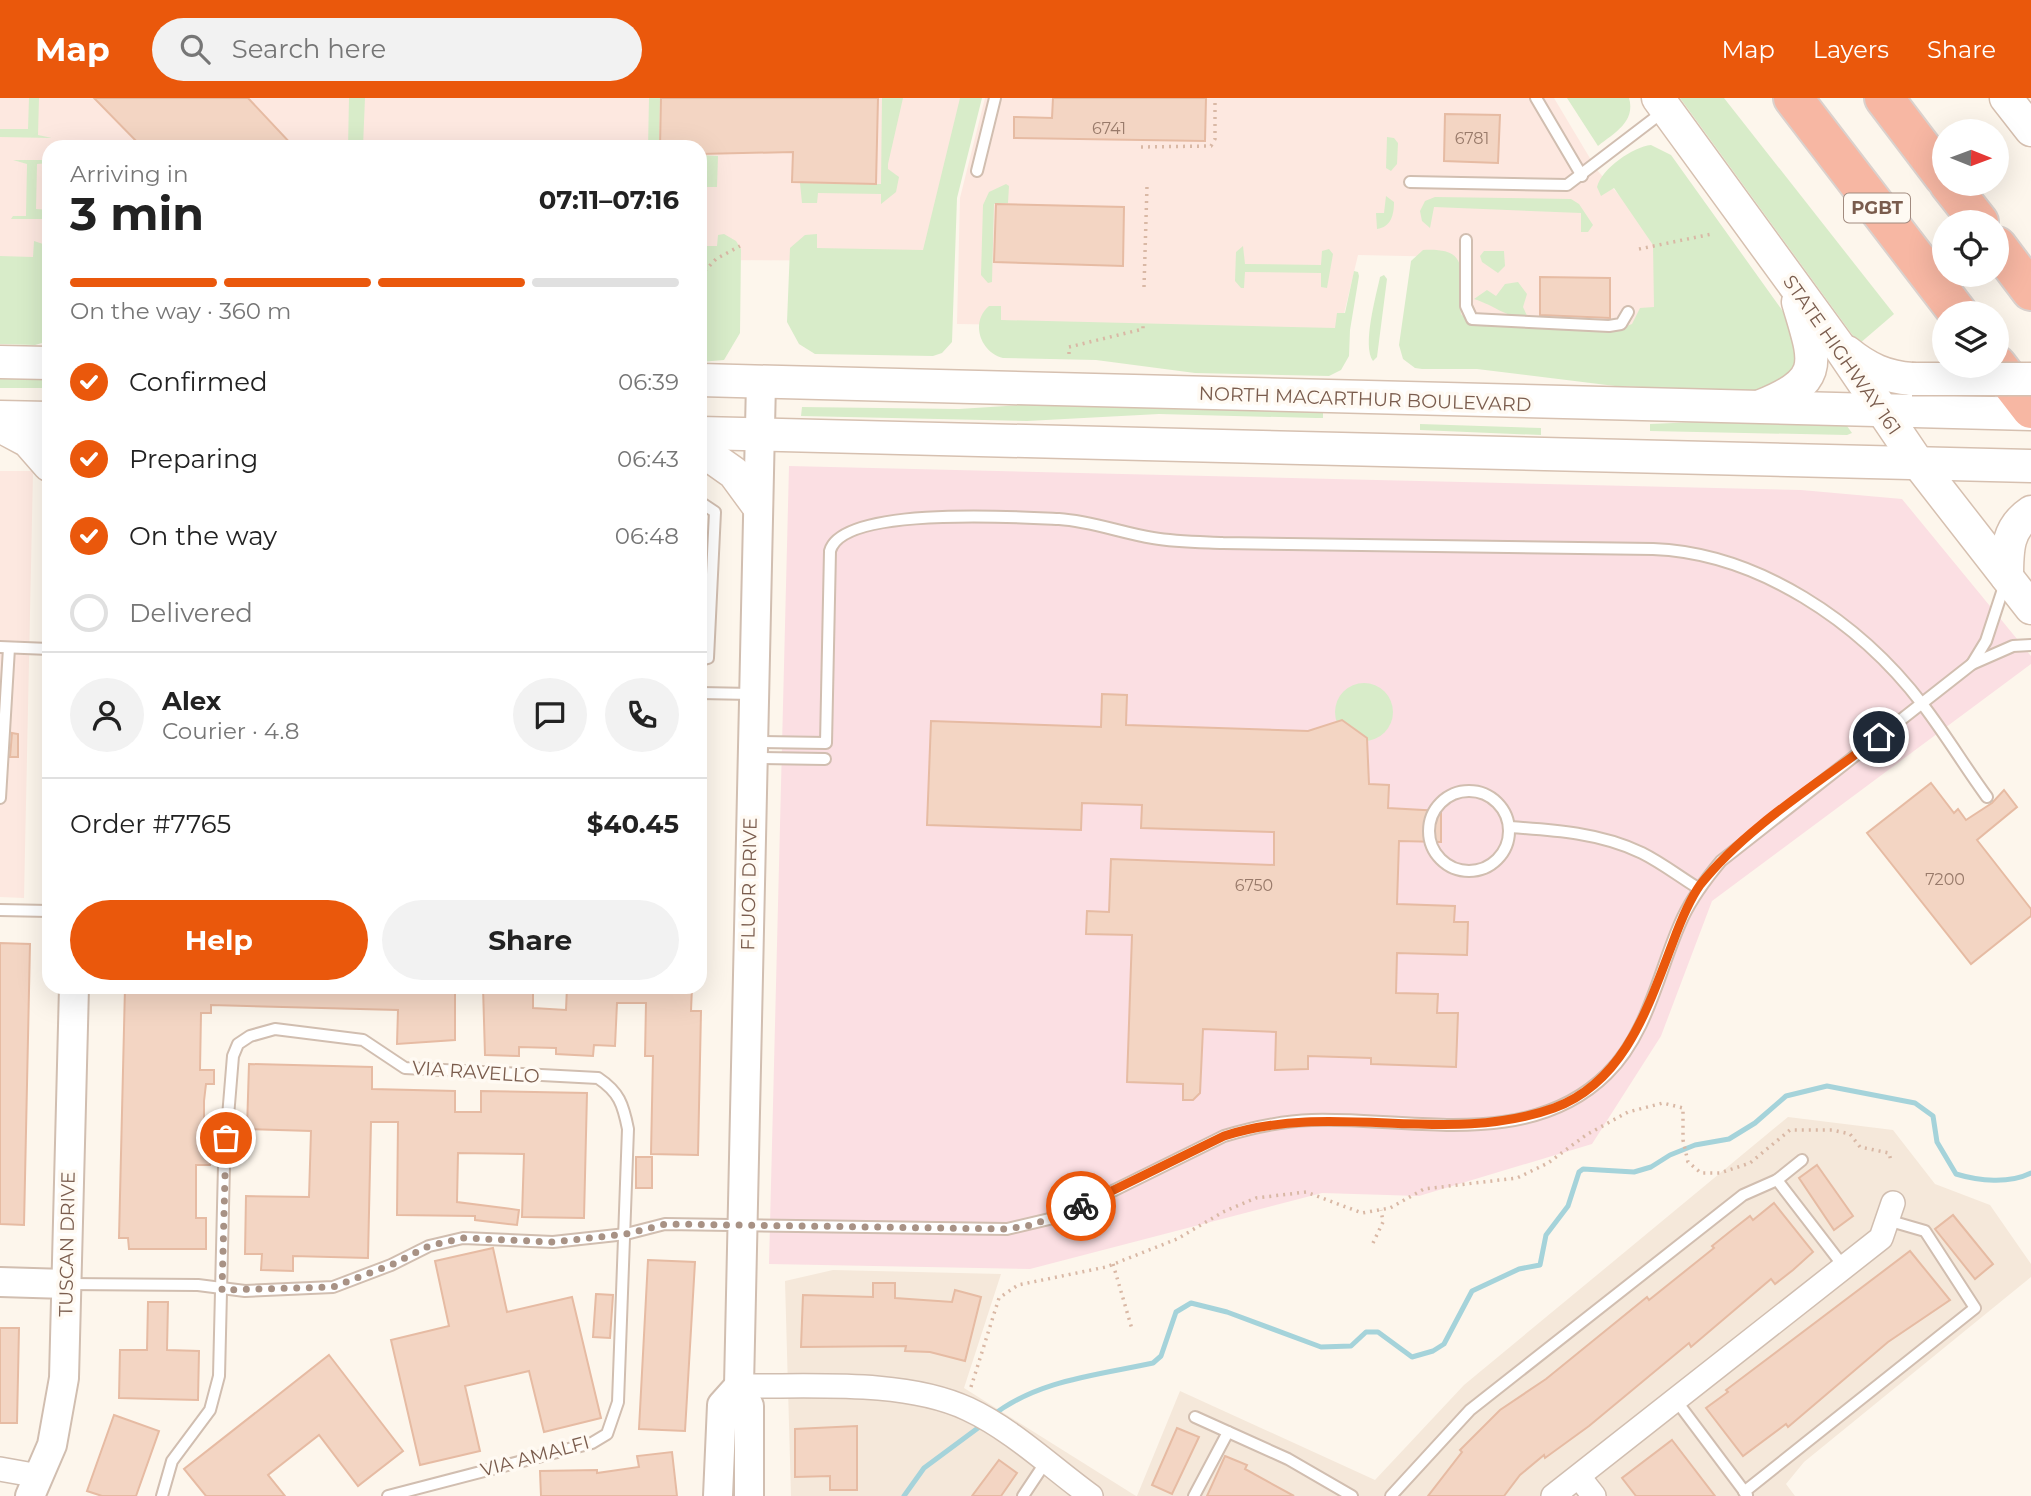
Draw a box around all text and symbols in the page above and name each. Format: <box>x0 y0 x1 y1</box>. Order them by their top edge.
search box <box>152 18 642 81</box>
text: Map <box>35 29 110 69</box>
icon: search <box>176 30 214 68</box>
text: Search here <box>232 33 386 65</box>
text: Map <box>1721 35 1775 64</box>
text: Layers <box>1813 35 1889 64</box>
text: Share <box>1927 35 1996 64</box>
house number: 6741 <box>1092 119 1126 138</box>
north arrow <box>1932 119 2009 196</box>
map controls <box>1932 119 2009 378</box>
house number: 6781 <box>1455 129 1489 148</box>
text: Arriving in <box>70 160 189 188</box>
text: 07:11–07:16 <box>539 184 679 216</box>
text: 3 min <box>70 185 204 242</box>
road number: PGBT <box>1844 194 1910 222</box>
button: locate <box>1932 210 2009 287</box>
street label: STATE HIGHWAY 161 <box>1778 271 1906 439</box>
text: On the way · 360 m <box>70 297 292 325</box>
button: layers <box>1932 301 2009 378</box>
icon: check <box>70 363 108 401</box>
text: Confirmed <box>129 366 268 398</box>
text: 06:39 <box>618 368 679 396</box>
street label: NORTH MACARTHUR BOULEVARD <box>1198 382 1532 416</box>
icon: check <box>70 440 108 478</box>
text: Preparing <box>129 443 258 475</box>
text: 06:43 <box>617 445 679 473</box>
icon: check <box>70 517 108 555</box>
text: On the way <box>129 520 277 552</box>
text: 06:48 <box>615 522 679 550</box>
text: Delivered <box>129 597 253 629</box>
button: person <box>70 678 144 752</box>
button: chat <box>513 678 587 752</box>
button: phone <box>605 678 679 752</box>
text: Alex <box>162 685 221 717</box>
pin <box>1849 707 1909 767</box>
text: Courier · 4.8 <box>162 717 299 745</box>
icon: home <box>1860 718 1898 756</box>
text: Order #7765 <box>70 808 231 840</box>
text: $40.45 <box>587 808 679 840</box>
street label: FLUOR DRIVE <box>736 817 762 951</box>
house number: 7200 <box>1925 870 1965 889</box>
house number: 6750 <box>1235 876 1273 895</box>
button: Help <box>70 900 368 980</box>
button: Share <box>382 900 679 980</box>
street label: VIA RAVELLO <box>411 1056 541 1088</box>
pin <box>196 1108 256 1168</box>
icon: bag <box>207 1119 245 1157</box>
street label: TUSCAN DRIVE <box>54 1171 80 1317</box>
courier <box>1046 1171 1116 1241</box>
icon: bike <box>1062 1187 1100 1225</box>
street label: VIA AMALFI <box>478 1430 592 1482</box>

